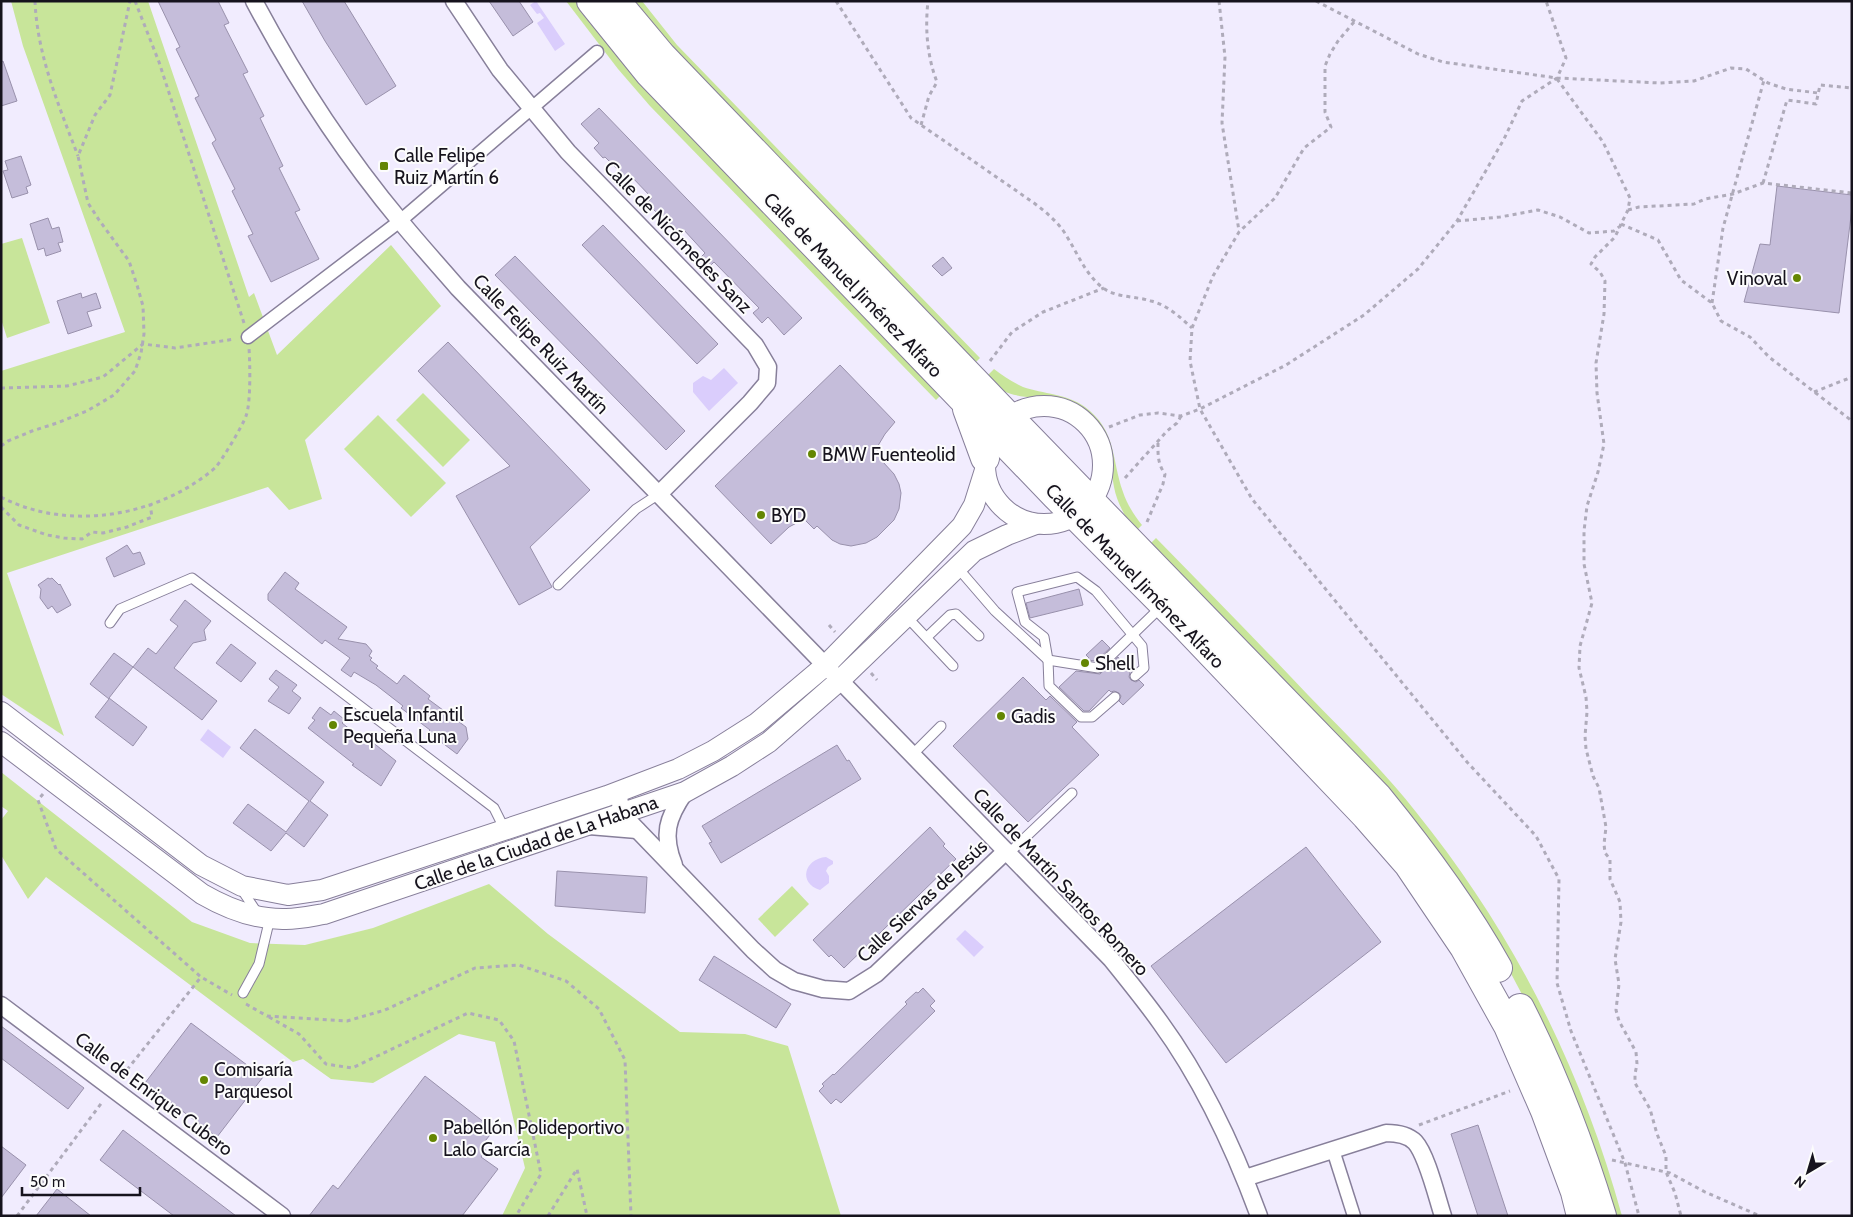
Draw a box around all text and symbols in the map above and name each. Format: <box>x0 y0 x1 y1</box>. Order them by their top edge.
place label: Calle Felipe Ruiz Martín 6 <box>394 144 499 189</box>
street label: Calle de Nicómedes Sanz <box>599 156 757 318</box>
marker: Calle Felipe Ruiz Martín 6 <box>378 160 390 172</box>
street label: Calle de Manuel Jiménez Alfaro <box>759 188 947 382</box>
place label: Vinoval <box>1727 267 1788 290</box>
street label: Calle Felipe Ruiz Martín <box>468 269 614 419</box>
marker: Vinoval <box>1791 272 1803 284</box>
place label: BMW Fuenteolid <box>822 443 956 466</box>
marker: BMW Fuenteolid <box>806 448 818 460</box>
street label: Calle de Manuel Jiménez Alfaro <box>1041 479 1229 673</box>
place label: BYD <box>771 504 807 527</box>
marker: BYD <box>755 509 767 521</box>
place label: Shell <box>1095 652 1135 675</box>
marker: Shell <box>1079 657 1091 669</box>
place label: Escuela Infantil Pequeña Luna <box>343 703 464 748</box>
place label: Gadis <box>1011 705 1055 728</box>
marker: Gadis <box>995 710 1007 722</box>
marker: Escuela Infantil Pequeña Luna <box>327 719 339 731</box>
street label: Calle de Martín Santos Romero <box>968 784 1154 980</box>
street label: Calle de la Ciudad de La Habana <box>411 790 661 896</box>
street label: Calle Siervas de Jesús <box>852 835 992 967</box>
street label: Calle de Enrique Cubero <box>71 1027 237 1161</box>
place label: Comisaría Parquesol <box>214 1058 293 1103</box>
marker: Comisaría Parquesol <box>198 1074 210 1086</box>
place label: Pabellón Polideportivo Lalo García <box>443 1116 624 1161</box>
marker: Pabellón Polideportivo Lalo García <box>427 1132 439 1144</box>
north arrow <box>1783 1147 1833 1197</box>
scale bar <box>22 1164 140 1196</box>
text: N <box>1791 1172 1809 1192</box>
text: 50 m <box>30 1173 65 1191</box>

